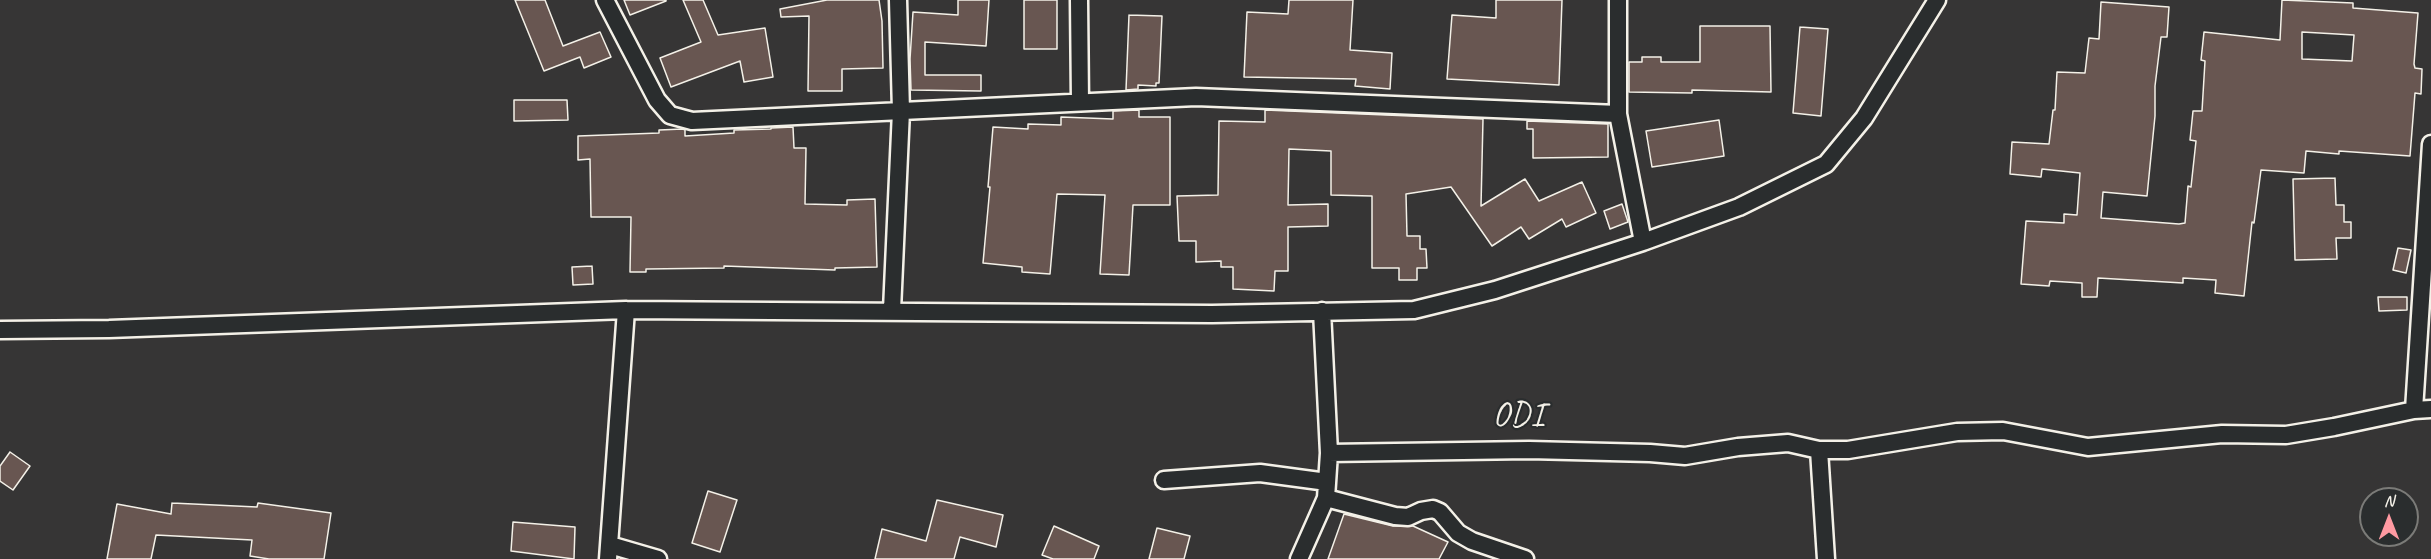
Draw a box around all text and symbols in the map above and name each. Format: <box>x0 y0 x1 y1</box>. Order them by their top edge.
district label: ODI <box>1493 396 1545 436</box>
north arrow <box>2359 487 2419 547</box>
text: N <box>2384 491 2394 511</box>

